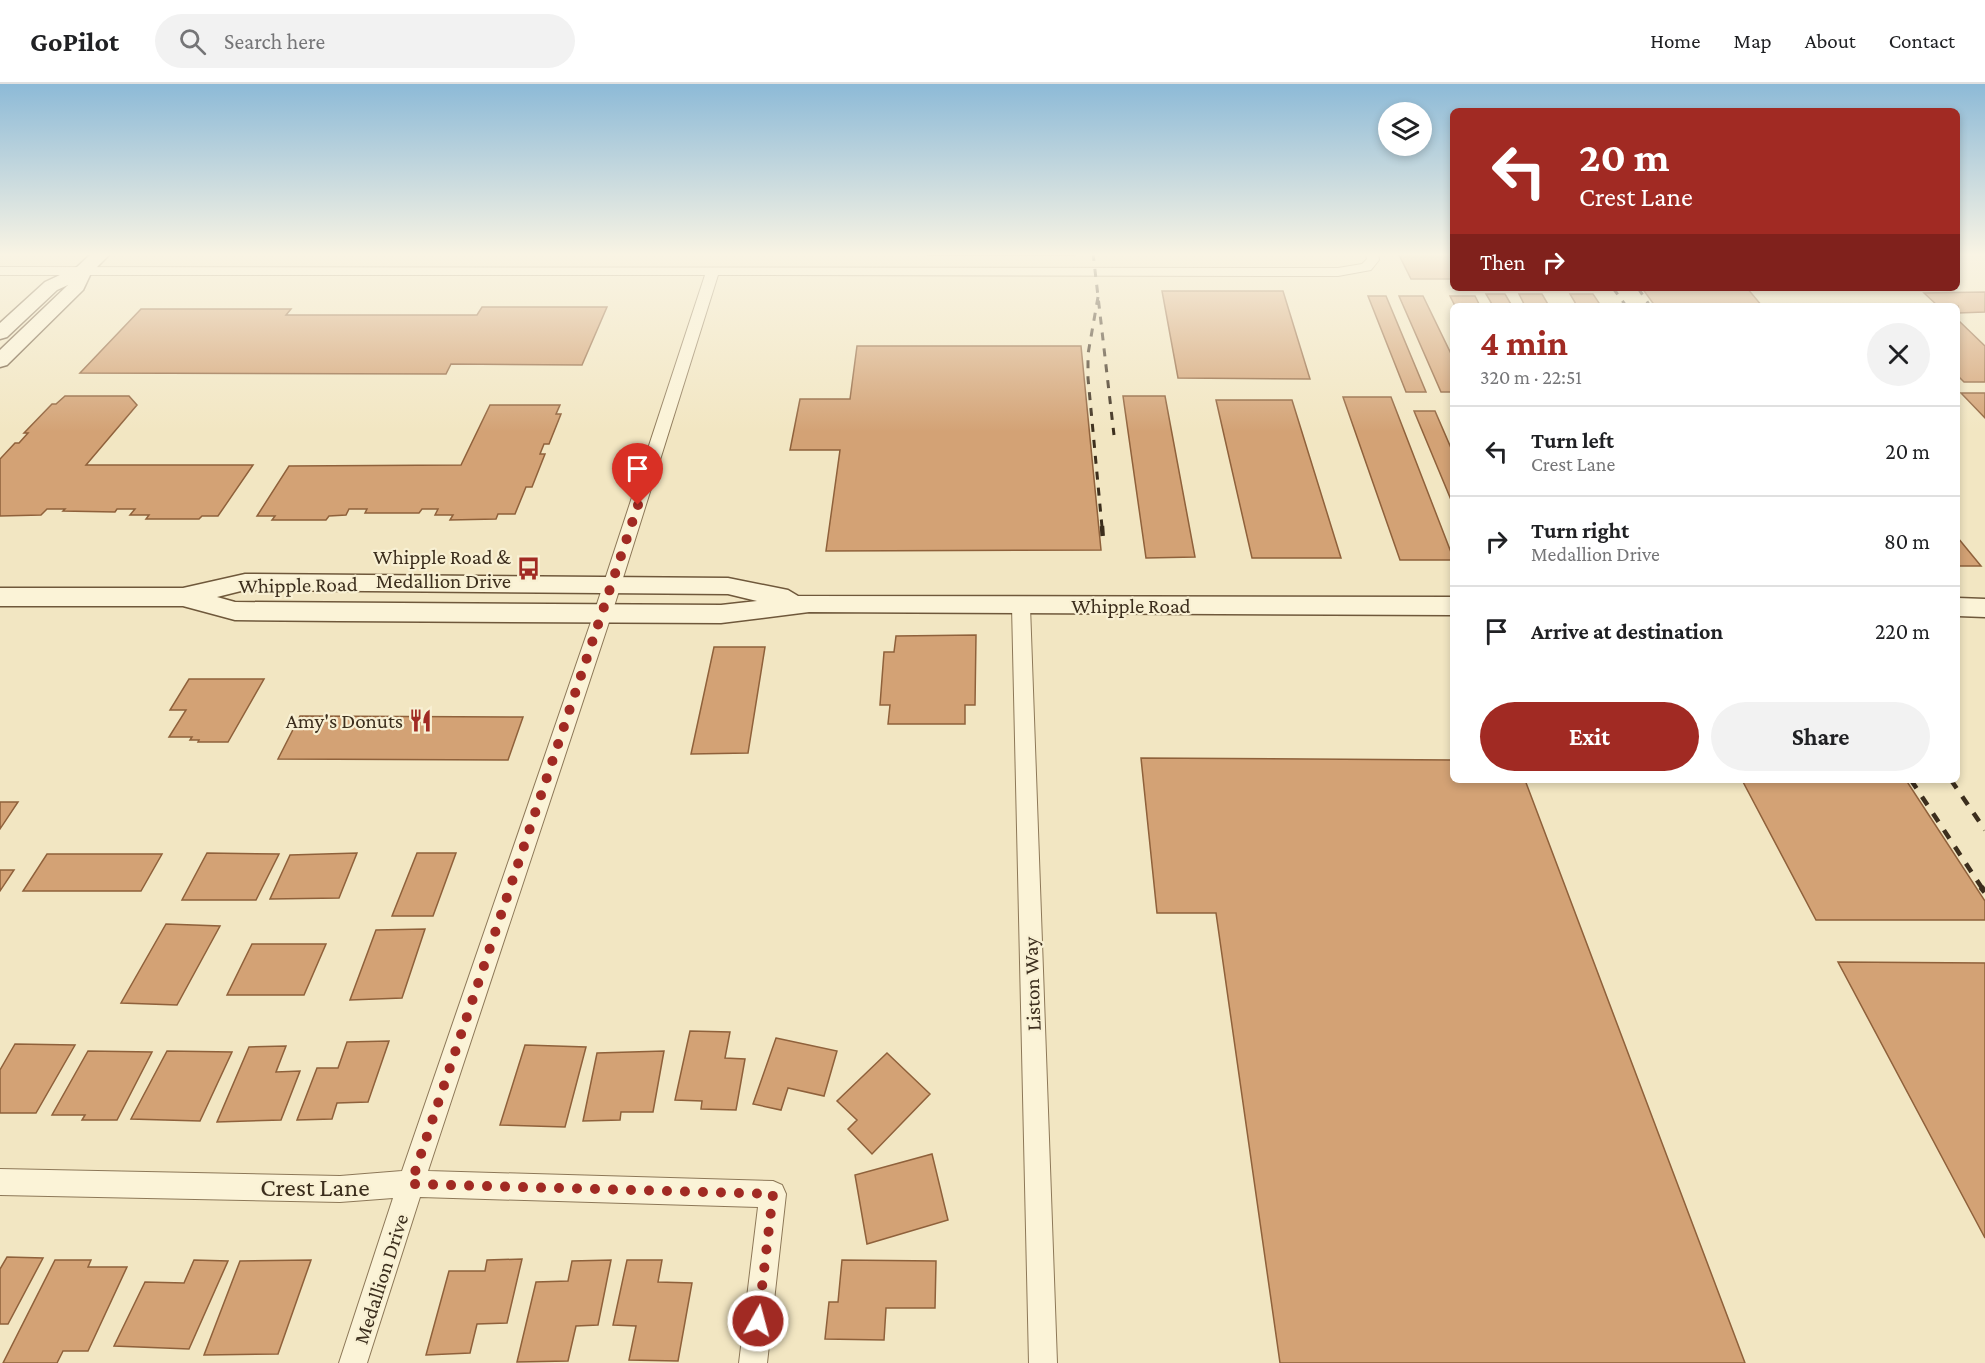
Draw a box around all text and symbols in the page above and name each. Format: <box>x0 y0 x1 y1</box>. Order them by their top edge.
search box <box>155 14 575 68</box>
icon: search <box>176 25 209 58</box>
text: GoPilot <box>30 26 119 57</box>
text: Search here <box>224 29 325 54</box>
text: Home <box>1650 29 1700 53</box>
text: Map <box>1733 29 1772 53</box>
text: About <box>1805 29 1856 53</box>
text: Contact <box>1889 29 1955 53</box>
map controls <box>1378 102 1432 156</box>
button: layers <box>1378 102 1432 156</box>
icon: left <box>1480 132 1558 210</box>
text: 20 m <box>1579 133 1670 180</box>
text: Crest Lane <box>1579 182 1693 212</box>
icon: right <box>1537 246 1570 279</box>
text: Then <box>1480 250 1525 275</box>
text: 4 min <box>1480 323 1568 363</box>
button: close <box>1867 323 1930 386</box>
text: 320 m · 22:51 <box>1480 366 1582 388</box>
text: Turn left <box>1531 428 1614 453</box>
icon: left <box>1480 435 1513 468</box>
text: 20 m <box>1885 439 1930 464</box>
pin <box>612 443 663 505</box>
icon: arrive <box>621 452 654 485</box>
text: Crest Lane <box>1531 453 1615 475</box>
text: Turn right <box>1531 518 1629 543</box>
icon: right <box>1480 525 1513 558</box>
text: 80 m <box>1884 529 1930 554</box>
text: Medallion Drive <box>1531 543 1660 565</box>
place label: Whipple Road & Medallion Drive <box>373 545 511 593</box>
bus stop icon: Whipple Road & Medallion Drive <box>516 556 542 582</box>
street label: Whipple Road <box>238 572 358 598</box>
street label: Whipple Road <box>1071 594 1191 618</box>
icon: arrive <box>1480 615 1513 648</box>
text: Arrive at destination <box>1531 619 1723 644</box>
text: 220 m <box>1875 619 1930 644</box>
button: Exit <box>1480 702 1699 771</box>
button: Share <box>1711 702 1930 771</box>
restaurant icon: Amy's Donuts <box>408 708 434 734</box>
place label: Amy's Donuts <box>286 709 403 733</box>
street label: Liston Way <box>1018 936 1046 1032</box>
street label: Crest Lane <box>260 1173 370 1202</box>
street label: Medallion Drive <box>349 1211 413 1347</box>
position arrow <box>726 1289 790 1353</box>

